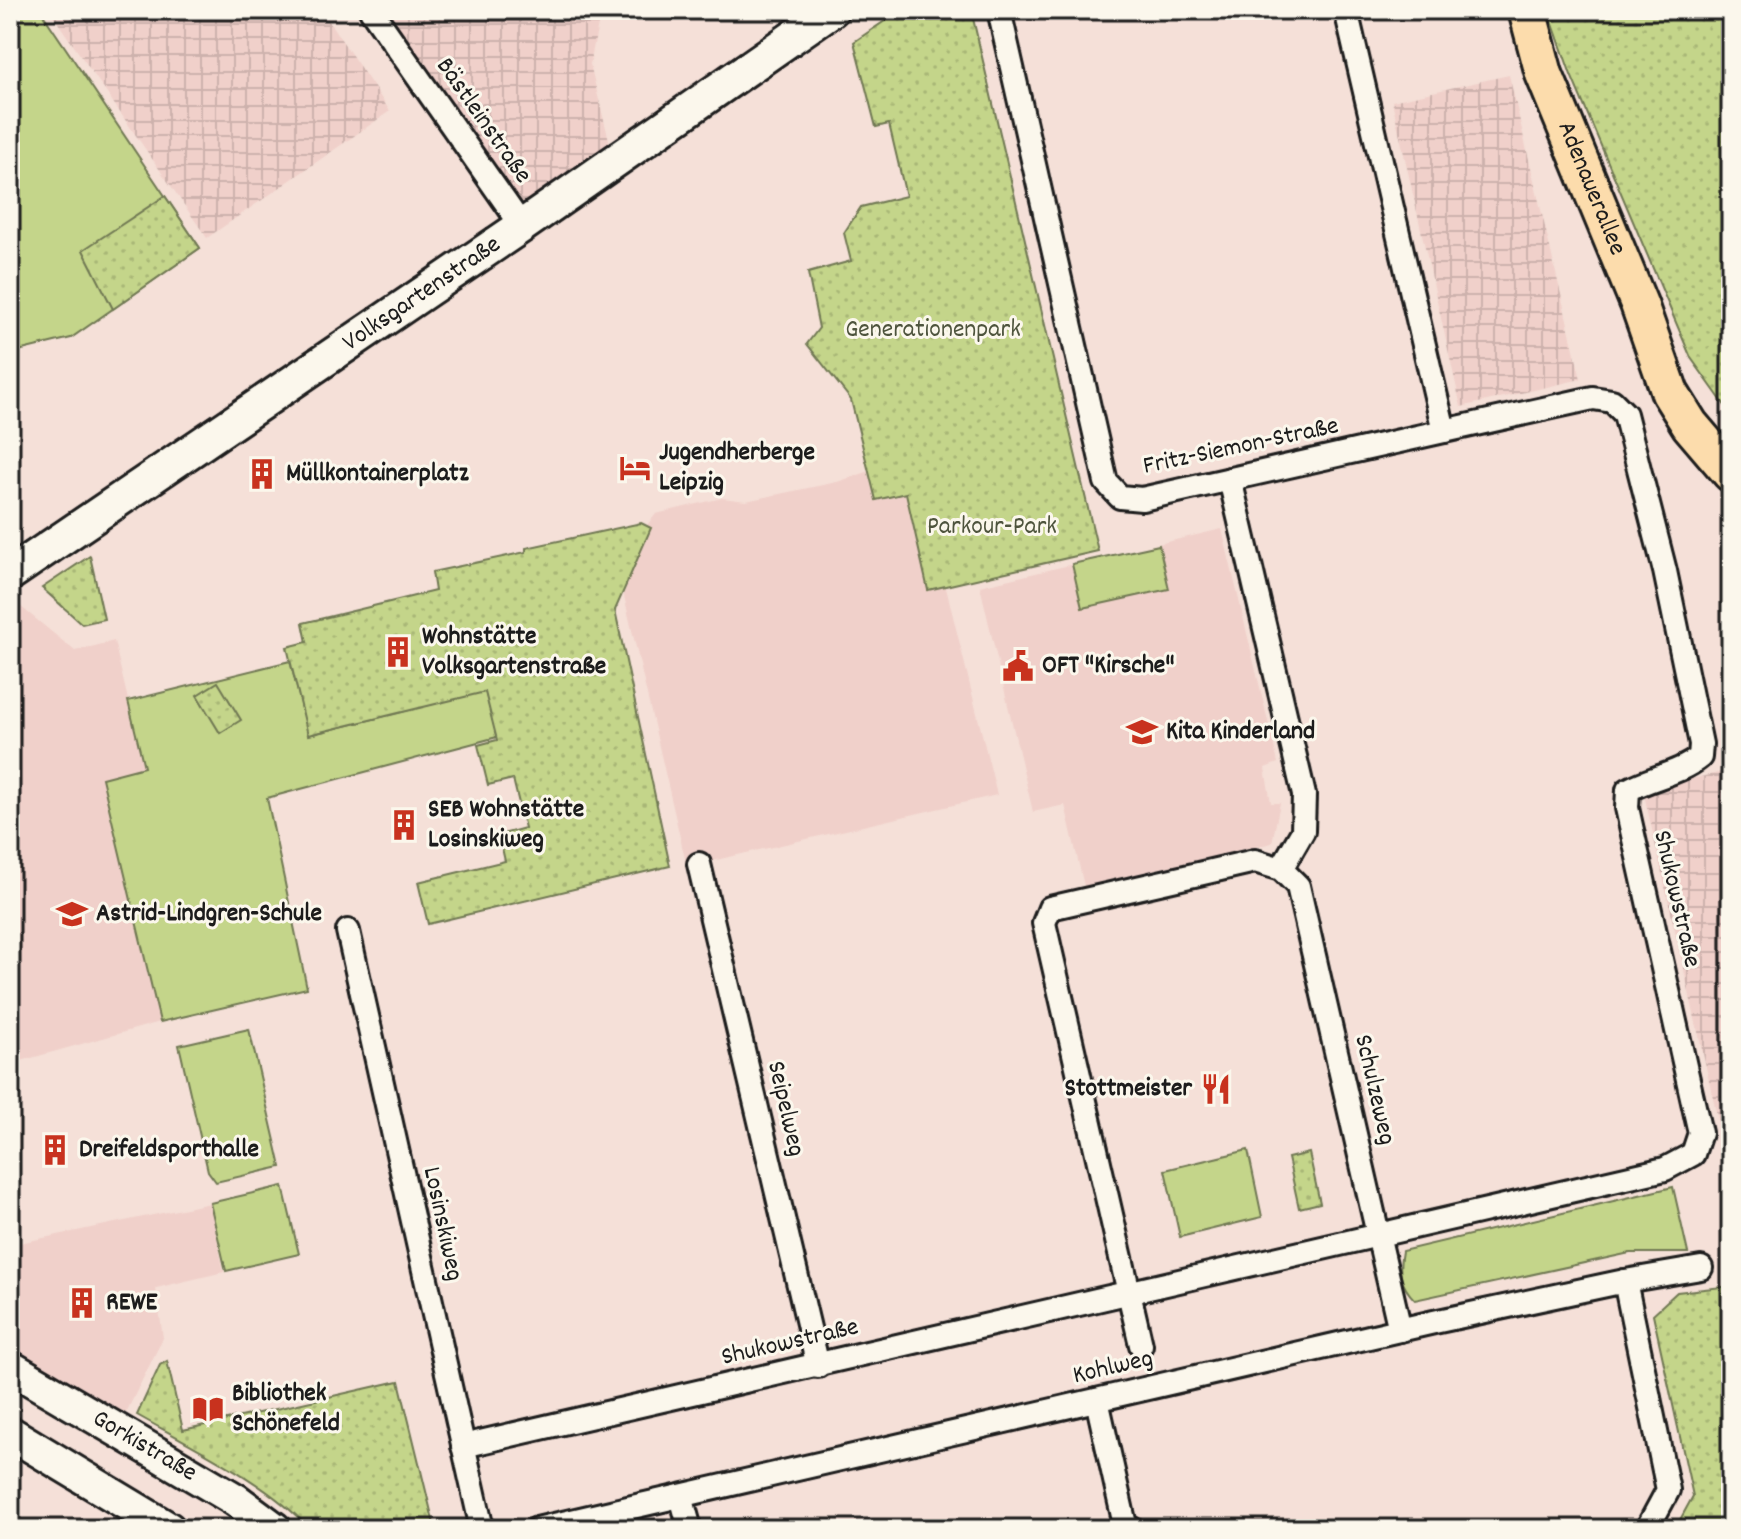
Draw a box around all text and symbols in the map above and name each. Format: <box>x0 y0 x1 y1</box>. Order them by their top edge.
street label: Bästleinstraße <box>426 50 540 192</box>
street label: Adenauerallee <box>1547 116 1635 261</box>
street label: Volksgartenstraße <box>335 227 509 361</box>
park label: Generationenpark <box>845 312 1021 349</box>
street label: Fritz-Siemon-Straße <box>1140 408 1342 486</box>
place label: Jugendherberge Leipzig <box>659 435 815 502</box>
hotel icon: Jugendherberge Leipzig <box>618 451 652 485</box>
place label: Müllkontainerplatz <box>286 456 470 493</box>
building icon: Müllkontainerplatz <box>245 457 279 491</box>
park label: Parkour-Park <box>927 509 1057 546</box>
place label: Wohnstätte Volksgartenstraße <box>422 619 606 686</box>
building icon: Wohnstätte Volksgartenstraße <box>381 635 415 669</box>
place label: OFT "Kirsche" <box>1042 648 1175 685</box>
public building icon: OFT "Kirsche" <box>1001 649 1035 683</box>
place label: Kita Kinderland <box>1166 714 1315 751</box>
school or university icon: Kita Kinderland <box>1125 715 1159 749</box>
place label: SEB Wohnstätte Losinskiweg <box>428 792 584 859</box>
building icon: SEB Wohnstätte Losinskiweg <box>387 808 421 842</box>
street label: Shukowstraße <box>1642 827 1710 971</box>
place label: Astrid-Lindgren-Schule <box>96 896 322 933</box>
school or university icon: Astrid-Lindgren-Schule <box>55 897 89 931</box>
street label: Schulzeweg <box>1343 1031 1405 1149</box>
street label: Seipelweg <box>756 1058 814 1160</box>
place label: Stottmeister <box>1064 1071 1192 1108</box>
restaurant icon: Stottmeister <box>1199 1072 1233 1106</box>
place label: Dreifeldsporthalle <box>79 1132 259 1169</box>
building icon: Dreifeldsporthalle <box>38 1133 72 1167</box>
street label: Losinskiweg <box>412 1163 472 1285</box>
place label: REWE <box>106 1285 157 1322</box>
building icon: REWE <box>65 1286 99 1320</box>
street label: Shukowstraße <box>718 1309 862 1377</box>
street label: Kohlweg <box>1069 1341 1157 1395</box>
place label: Bibliothek Schönefeld <box>232 1376 340 1443</box>
library icon: Bibliothek Schönefeld <box>191 1392 225 1426</box>
street label: Gorkistraße <box>85 1401 204 1491</box>

